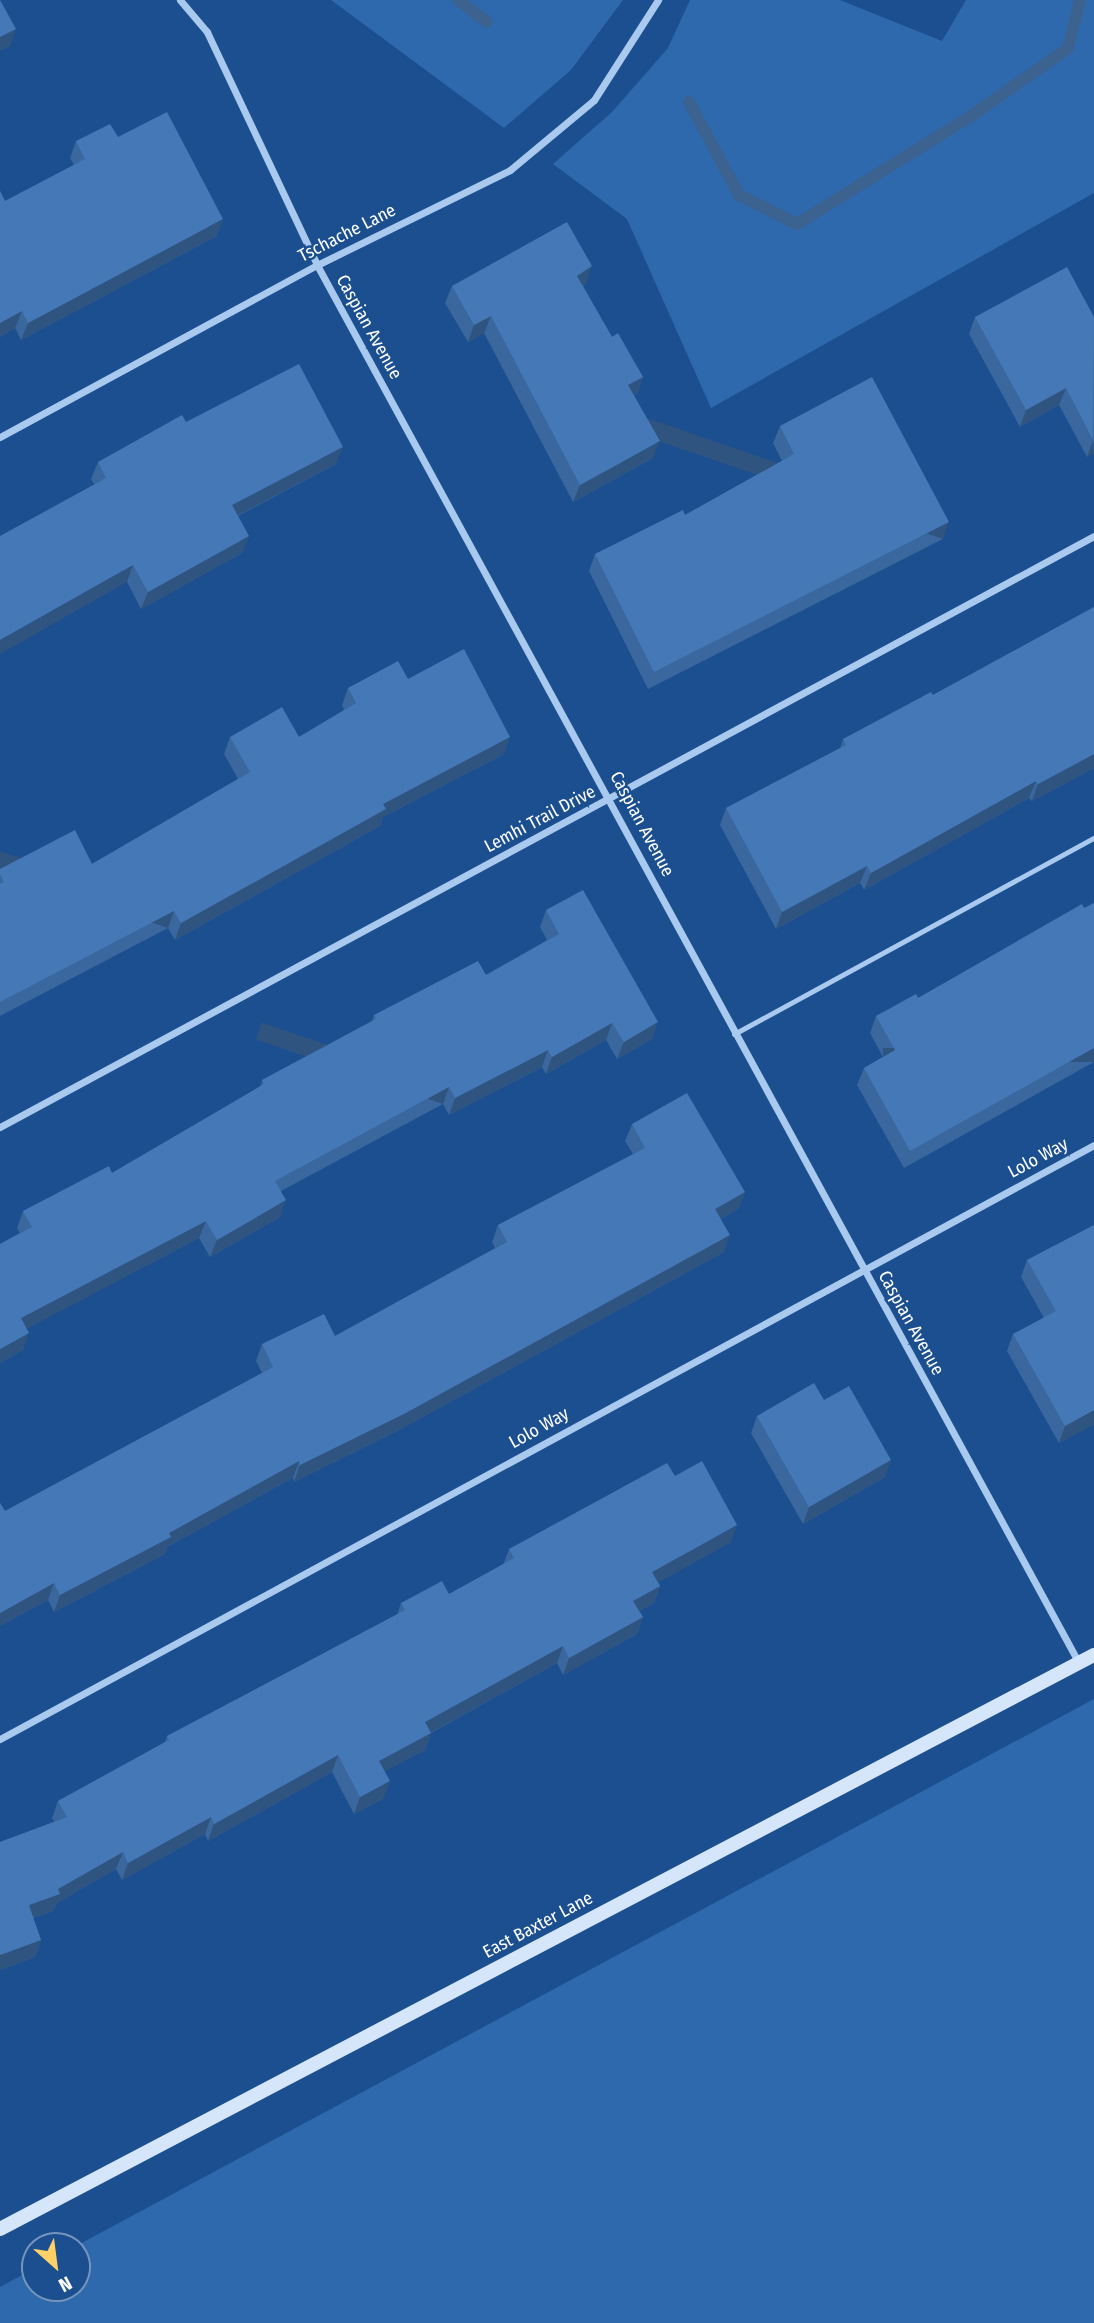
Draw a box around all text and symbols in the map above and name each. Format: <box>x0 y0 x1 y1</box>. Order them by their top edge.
street label: Tschache Lane <box>295 199 399 267</box>
street label: Caspian Avenue <box>331 271 407 383</box>
street label: Caspian Avenue <box>605 768 679 880</box>
street label: Lemhi Trail Drive <box>481 781 599 857</box>
street label: Lolo Way <box>1004 1133 1072 1183</box>
street label: Caspian Avenue <box>873 1267 949 1379</box>
street label: Lolo Way <box>505 1403 573 1453</box>
street label: East Baxter Lane <box>479 1887 597 1963</box>
north arrow <box>21 2232 91 2302</box>
text: N <box>55 2271 76 2297</box>

